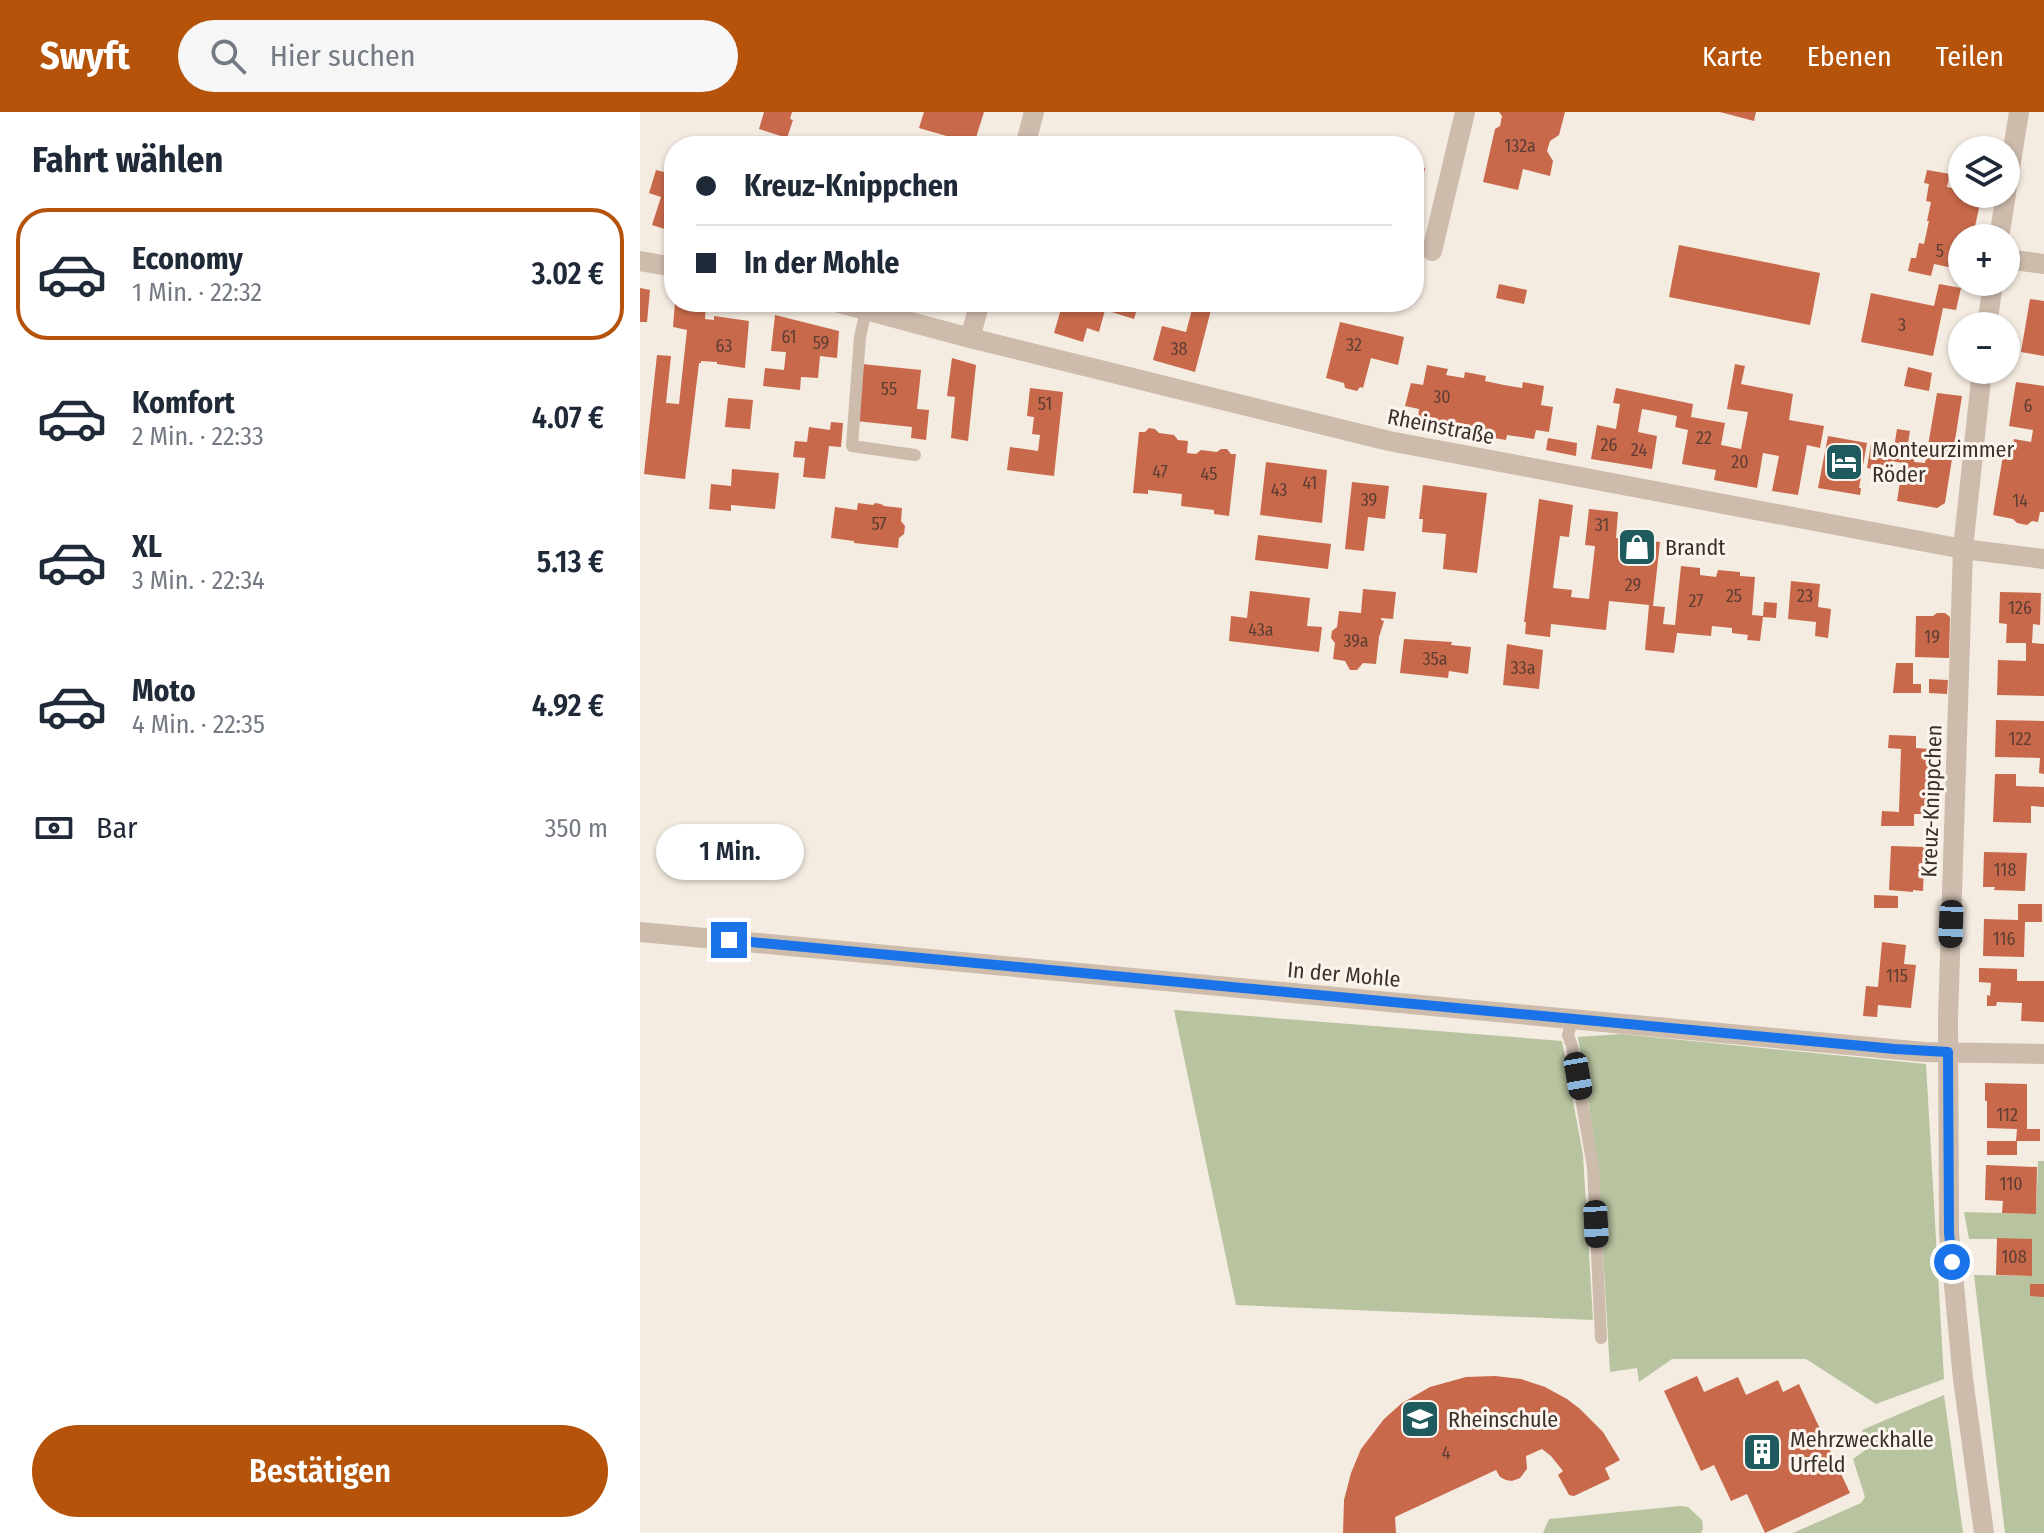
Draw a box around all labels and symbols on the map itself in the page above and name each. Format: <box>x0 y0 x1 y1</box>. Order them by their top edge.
house number: 132a <box>1504 135 1536 157</box>
house number: 5 <box>1936 240 1944 262</box>
house number: 3 <box>1898 314 1906 336</box>
house number: 61 <box>781 326 797 348</box>
house number: 59 <box>813 332 829 354</box>
house number: 32 <box>1346 334 1362 356</box>
house number: 63 <box>716 335 732 357</box>
house number: 38 <box>1170 338 1188 360</box>
house number: 55 <box>881 378 897 400</box>
house number: 30 <box>1433 386 1451 408</box>
house number: 51 <box>1038 393 1052 415</box>
house number: 6 <box>2024 395 2033 417</box>
street label: Rheinstraße <box>1385 403 1497 450</box>
house number: 22 <box>1696 427 1712 449</box>
house number: 26 <box>1601 434 1618 456</box>
place label: Monteurzimmer Röder <box>1872 436 2014 488</box>
house number: 24 <box>1631 439 1647 461</box>
hotel icon: Monteurzimmer Röder <box>1823 441 1865 483</box>
house number: 20 <box>1731 451 1749 473</box>
house number: 47 <box>1152 461 1168 483</box>
house number: 45 <box>1201 463 1217 485</box>
house number: 41 <box>1303 472 1317 494</box>
house number: 43 <box>1271 479 1287 501</box>
house number: 39 <box>1361 489 1377 511</box>
house number: 14 <box>2012 490 2028 512</box>
house number: 57 <box>871 513 887 535</box>
house number: 31 <box>1595 514 1609 536</box>
shop icon: Brandt <box>1616 526 1658 568</box>
place label: Brandt <box>1665 534 1726 561</box>
house number: 29 <box>1625 574 1641 596</box>
house number: 25 <box>1726 585 1742 607</box>
house number: 23 <box>1797 585 1813 607</box>
house number: 27 <box>1688 590 1704 612</box>
house number: 126 <box>2008 597 2032 619</box>
house number: 43a <box>1248 619 1274 641</box>
house number: 19 <box>1924 626 1940 648</box>
house number: 39a <box>1343 630 1369 652</box>
house number: 35a <box>1422 648 1448 670</box>
house number: 33a <box>1510 657 1536 679</box>
street label: Kreuz-Knippchen <box>1915 724 1948 878</box>
house number: 122 <box>2009 728 2032 750</box>
callout: 1 Min. <box>655 824 803 880</box>
house number: 118 <box>1994 859 2016 881</box>
car <box>1938 900 1964 948</box>
route end <box>711 922 747 958</box>
house number: 116 <box>1993 928 2015 950</box>
street label: In der Mohle <box>1286 956 1402 993</box>
house number: 115 <box>1886 965 1908 987</box>
car <box>1562 1050 1594 1102</box>
house number: 112 <box>1996 1104 2018 1126</box>
house number: 110 <box>1999 1173 2023 1195</box>
car <box>1583 1199 1609 1249</box>
route start <box>1934 1244 1970 1280</box>
house number: 108 <box>2001 1246 2027 1268</box>
school or university icon: Rheinschule <box>1399 1398 1441 1440</box>
place label: Rheinschule <box>1448 1406 1558 1433</box>
place label: Mehrzweckhalle Urfeld <box>1790 1426 1934 1478</box>
building icon: Mehrzweckhalle Urfeld <box>1741 1431 1783 1473</box>
house number: 4 <box>1442 1442 1451 1464</box>

